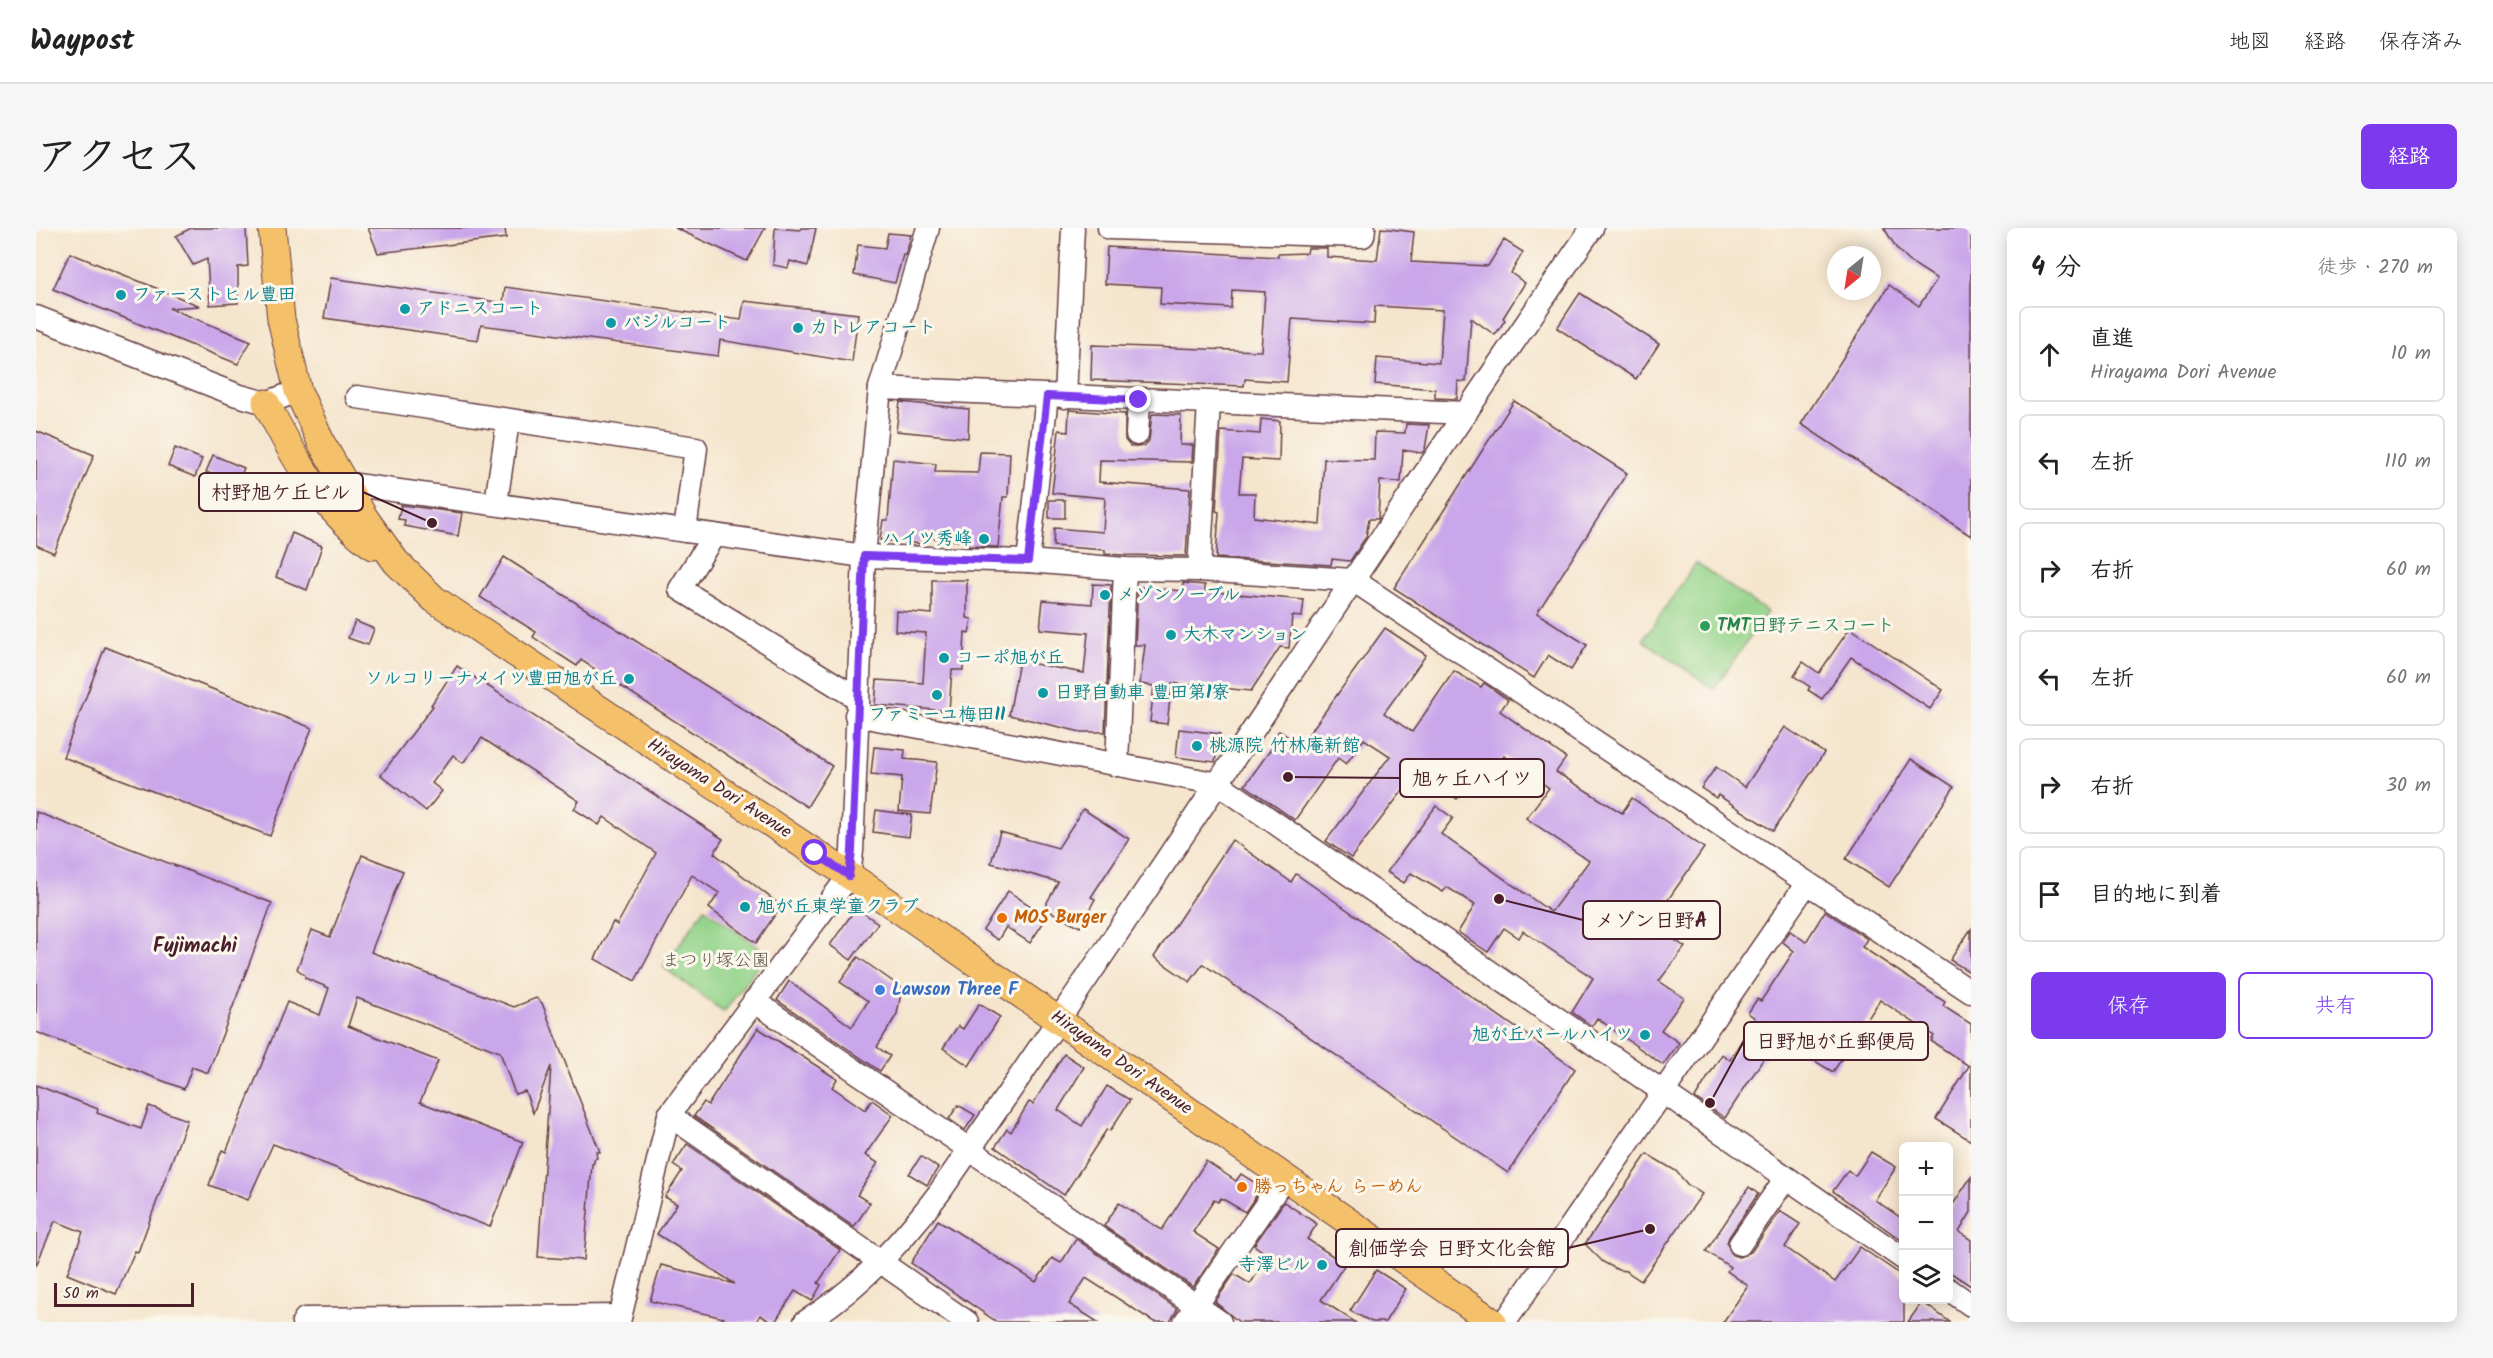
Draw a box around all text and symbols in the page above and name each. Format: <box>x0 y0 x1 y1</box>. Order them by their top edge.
text: Waypost <box>30 19 134 64</box>
text: 地図 <box>2229 26 2271 59</box>
text: 経路 <box>2304 26 2346 59</box>
text: 保存済み <box>2379 26 2463 59</box>
button: 経路 <box>2361 124 2457 189</box>
text: アクセス <box>36 125 201 192</box>
north arrow <box>1827 246 1881 300</box>
text: 4 分 <box>2031 247 2081 289</box>
text: 徒歩 · 270 m <box>2317 252 2433 284</box>
place label: ファーストヒル豊田 <box>133 281 296 310</box>
marker: ファーストヒル豊田 <box>114 288 128 302</box>
place label: アドニスコート <box>417 295 543 324</box>
marker: アドニスコート <box>398 302 412 316</box>
place label: バジルコート <box>623 309 731 338</box>
place label: カトレアコート <box>810 314 936 343</box>
marker: バジルコート <box>604 316 618 330</box>
marker: カトレアコート <box>791 321 805 335</box>
text: 直進 <box>2090 322 2134 357</box>
icon: ahead <box>2033 338 2066 371</box>
text: 10 m <box>2391 338 2431 370</box>
text: Hirayama Dori Avenue <box>2090 357 2276 389</box>
route end <box>1125 386 1151 412</box>
icon: left <box>2033 446 2066 479</box>
text: 左折 <box>2090 446 2134 481</box>
text: 110 m <box>2385 446 2431 478</box>
callout: 村野旭ケ丘ビル <box>199 473 363 511</box>
text: 村野旭ケ丘ビル <box>211 478 351 510</box>
place label: ハイツ秀峰 <box>882 525 972 554</box>
marker: ハイツ秀峰 <box>977 532 991 546</box>
icon: right <box>2033 554 2066 587</box>
text: 右折 <box>2090 554 2134 589</box>
text: 60 m <box>2386 554 2431 586</box>
place label: メゾンノーブル <box>1117 581 1240 610</box>
marker: メゾンノーブル <box>1098 588 1112 602</box>
place label: TMT日野テニスコート <box>1717 612 1895 641</box>
marker: TMT日野テニスコート <box>1698 619 1712 633</box>
place label: 大木マンション <box>1183 621 1308 650</box>
marker: 大木マンション <box>1164 628 1178 642</box>
place label: コーポ旭が丘 <box>956 644 1064 673</box>
marker: コーポ旭が丘 <box>937 651 951 665</box>
icon: left <box>2033 662 2066 695</box>
text: 左折 <box>2090 662 2134 697</box>
text: 60 m <box>2386 662 2431 694</box>
place label: ソルコリーナメイツ豊田旭が丘 <box>365 665 617 694</box>
marker: ソルコリーナメイツ豊田旭が丘 <box>622 672 636 686</box>
place label: 日野自動車 豊田第1寮 <box>1055 679 1229 708</box>
marker: 日野自動車 豊田第1寮 <box>1036 686 1050 700</box>
marker: ファミーユ梅田II <box>930 688 944 702</box>
place label: ファミーユ梅田II <box>868 701 1006 730</box>
street label: Hirayama Dori Avenue <box>641 731 797 847</box>
place label: 桃源院 竹林庵新館 <box>1209 732 1360 761</box>
marker: 桃源院 竹林庵新館 <box>1190 739 1204 753</box>
callout: 旭ヶ丘ハイツ <box>1400 759 1544 797</box>
text: 旭ヶ丘ハイツ <box>1412 764 1532 796</box>
icon: right <box>2033 770 2066 803</box>
text: 右折 <box>2090 770 2134 805</box>
text: 30 m <box>2386 770 2431 802</box>
route start <box>801 839 827 865</box>
icon: arrive <box>2033 878 2066 911</box>
text: 目的地に到着 <box>2090 878 2222 913</box>
place label: 旭が丘東学童クラブ <box>757 893 919 922</box>
marker: 旭が丘東学童クラブ <box>738 900 752 914</box>
callout: メゾン日野A <box>1583 901 1720 939</box>
place label: MOS Burger <box>1014 904 1108 933</box>
text: メゾン日野A <box>1595 906 1707 938</box>
marker: MOS Burger <box>995 911 1009 925</box>
district label: Fujimachi <box>153 931 238 963</box>
park label: まつり塚公園 <box>662 947 770 976</box>
button: 保存 <box>2031 972 2226 1039</box>
button: 共有 <box>2238 972 2433 1039</box>
place label: Lawson Three F <box>892 976 1019 1005</box>
marker: Lawson Three F <box>873 983 887 997</box>
street label: Hirayama Dori Avenue <box>1044 1003 1198 1123</box>
place label: 旭が丘パールハイツ <box>1472 1021 1633 1050</box>
callout: 日野旭が丘郵便局 <box>1744 1022 1928 1060</box>
text: 日野旭が丘郵便局 <box>1756 1027 1916 1059</box>
marker: 旭が丘パールハイツ <box>1638 1028 1652 1042</box>
map controls <box>1899 1142 1953 1304</box>
button: + <box>1899 1142 1953 1196</box>
place label: 勝っちゃん らーめん <box>1254 1173 1423 1202</box>
marker: 勝っちゃん らーめん <box>1235 1180 1249 1194</box>
button: − <box>1899 1196 1953 1250</box>
callout: 創価学会 日野文化会館 <box>1336 1229 1568 1267</box>
text: 創価学会 日野文化会館 <box>1348 1234 1556 1266</box>
button: layers <box>1899 1250 1953 1304</box>
place label: 寺澤ビル <box>1238 1251 1310 1280</box>
marker: 寺澤ビル <box>1315 1258 1329 1272</box>
scale bar <box>54 1280 194 1308</box>
text: 50 m <box>63 1281 99 1306</box>

